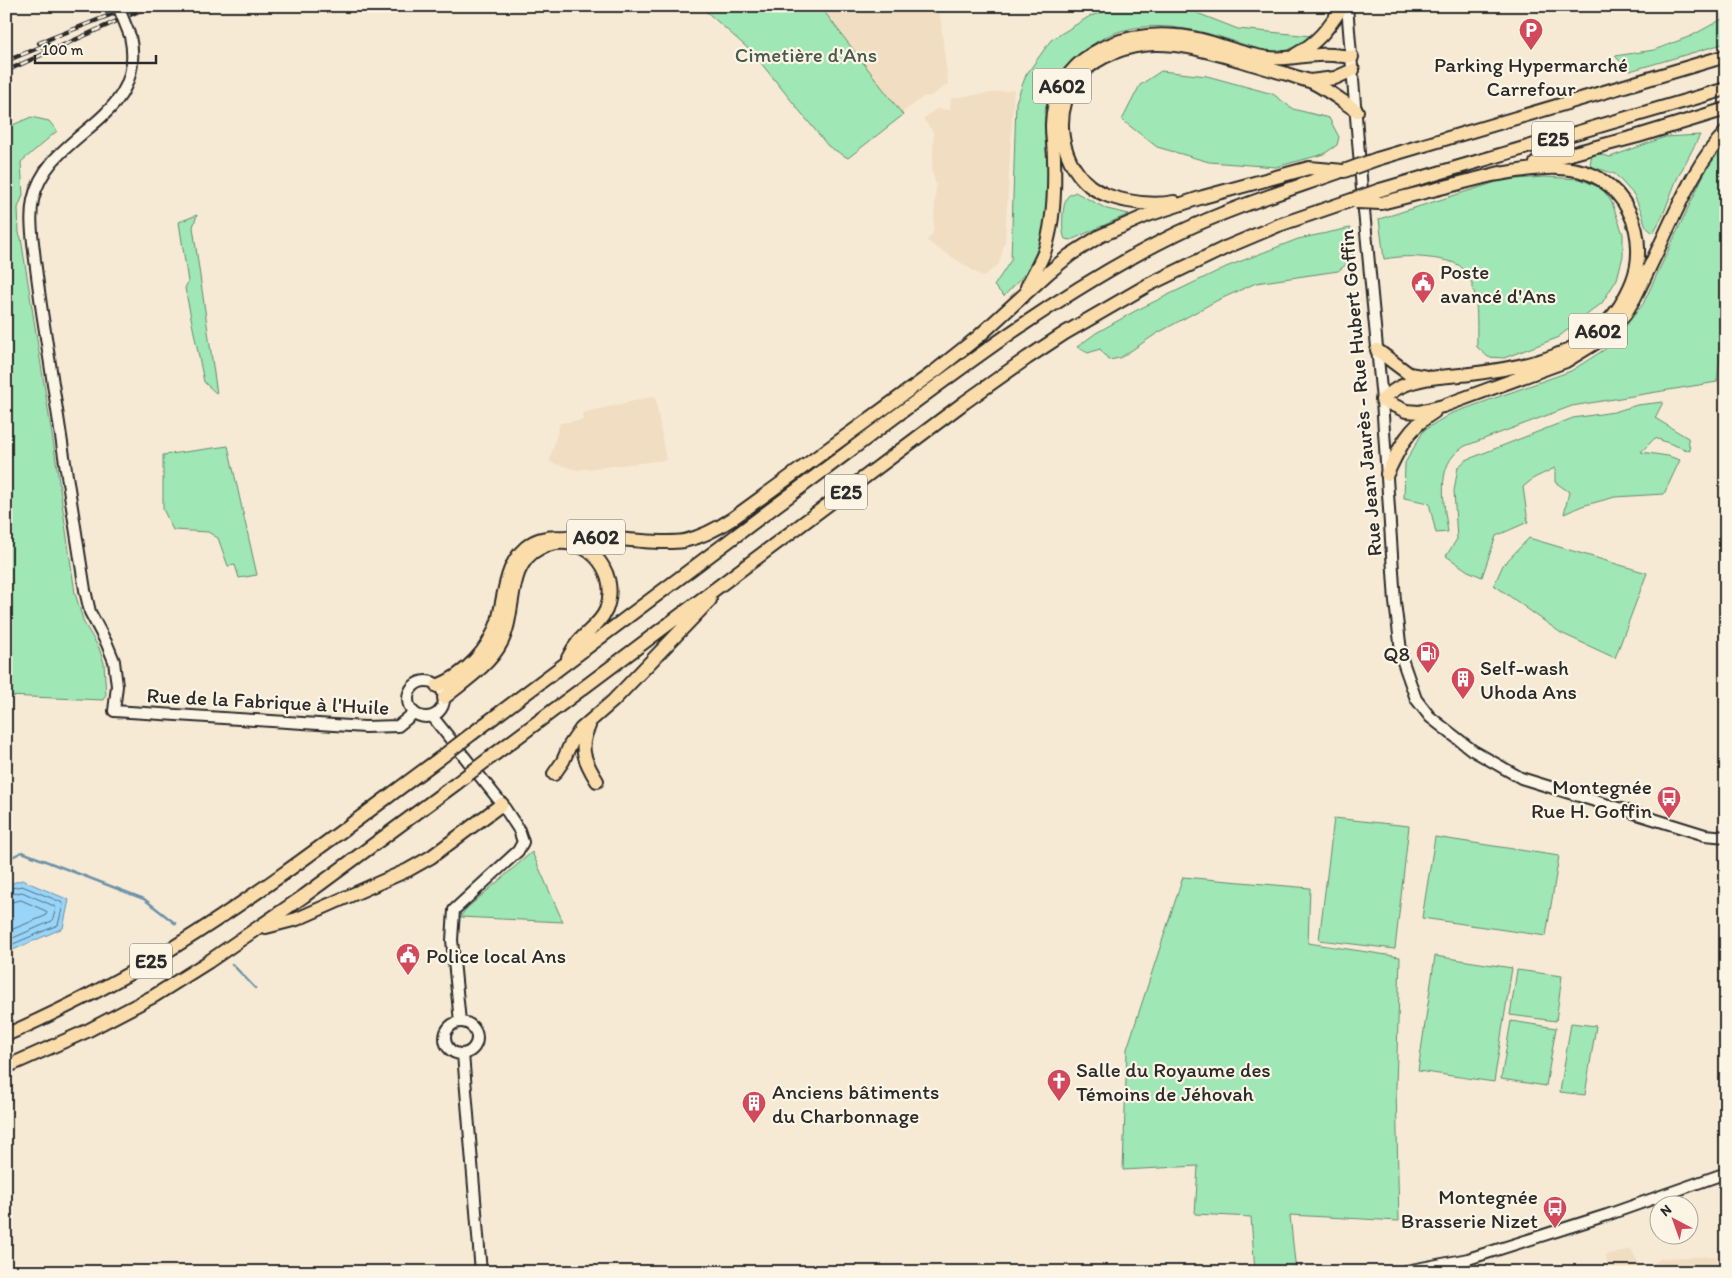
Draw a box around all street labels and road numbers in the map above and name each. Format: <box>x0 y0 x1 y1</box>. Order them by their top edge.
road number: A602 <box>1033 68 1091 104</box>
road number: E25 <box>1532 122 1574 156</box>
street label: Rue Jean Jaurès - Rue Hubert Goffin <box>1333 228 1387 558</box>
road number: A602 <box>1569 314 1627 348</box>
road number: E25 <box>825 474 867 510</box>
road number: A602 <box>567 520 625 554</box>
street label: Rue de la Fabrique à l'Huile <box>146 682 390 720</box>
road number: E25 <box>130 944 172 978</box>

